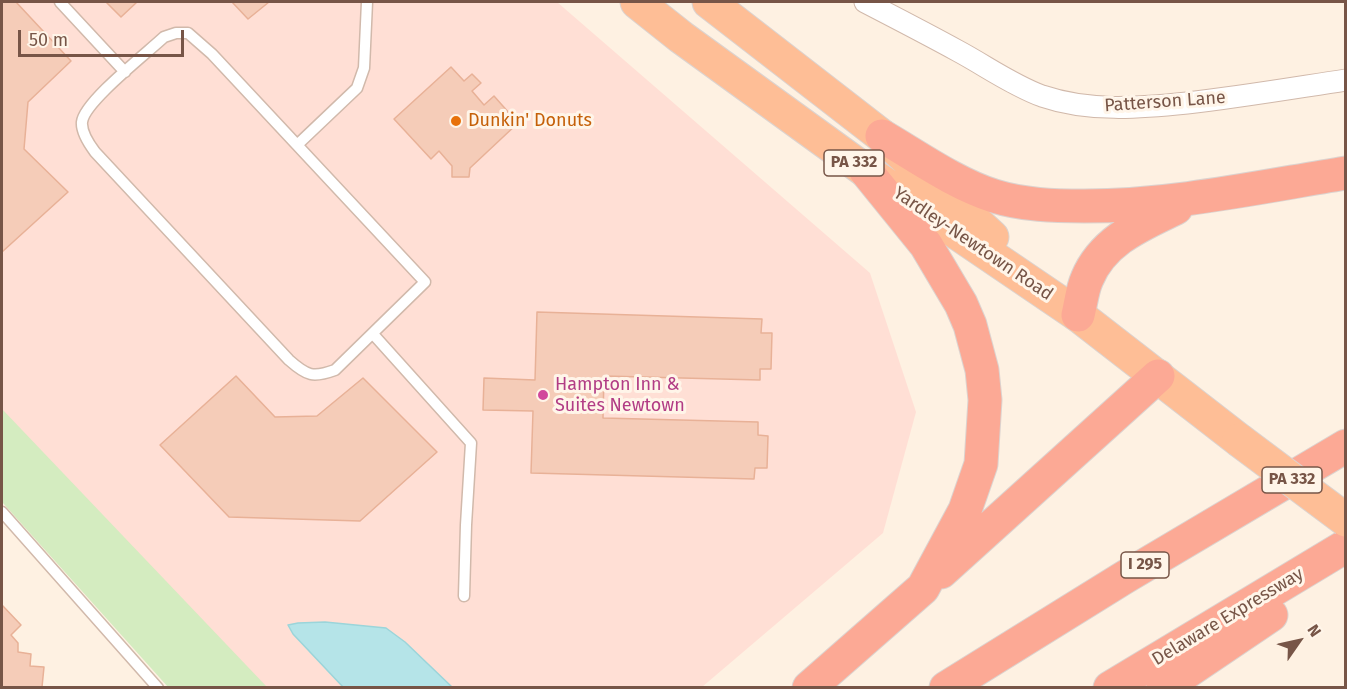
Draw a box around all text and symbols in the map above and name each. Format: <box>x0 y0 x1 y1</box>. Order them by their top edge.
scale bar <box>21 18 188 56</box>
text: 50 m <box>29 29 68 51</box>
street label: Patterson Lane <box>1104 87 1226 117</box>
place label: Dunkin' Donuts <box>468 110 592 132</box>
marker: Dunkin' Donuts <box>449 114 463 128</box>
road number: PA 332 <box>824 150 884 176</box>
street label: Yardley-Newtown Road <box>889 183 1057 305</box>
place label: Hampton Inn & Suites Newtown <box>555 374 685 416</box>
marker: Hampton Inn & Suites Newtown <box>536 388 550 402</box>
road number: PA 332 <box>1262 467 1322 493</box>
road number: I 295 <box>1121 552 1169 578</box>
street label: Delaware Expressway <box>1148 563 1308 671</box>
north arrow <box>1269 611 1329 671</box>
text: N <box>1303 621 1325 640</box>

